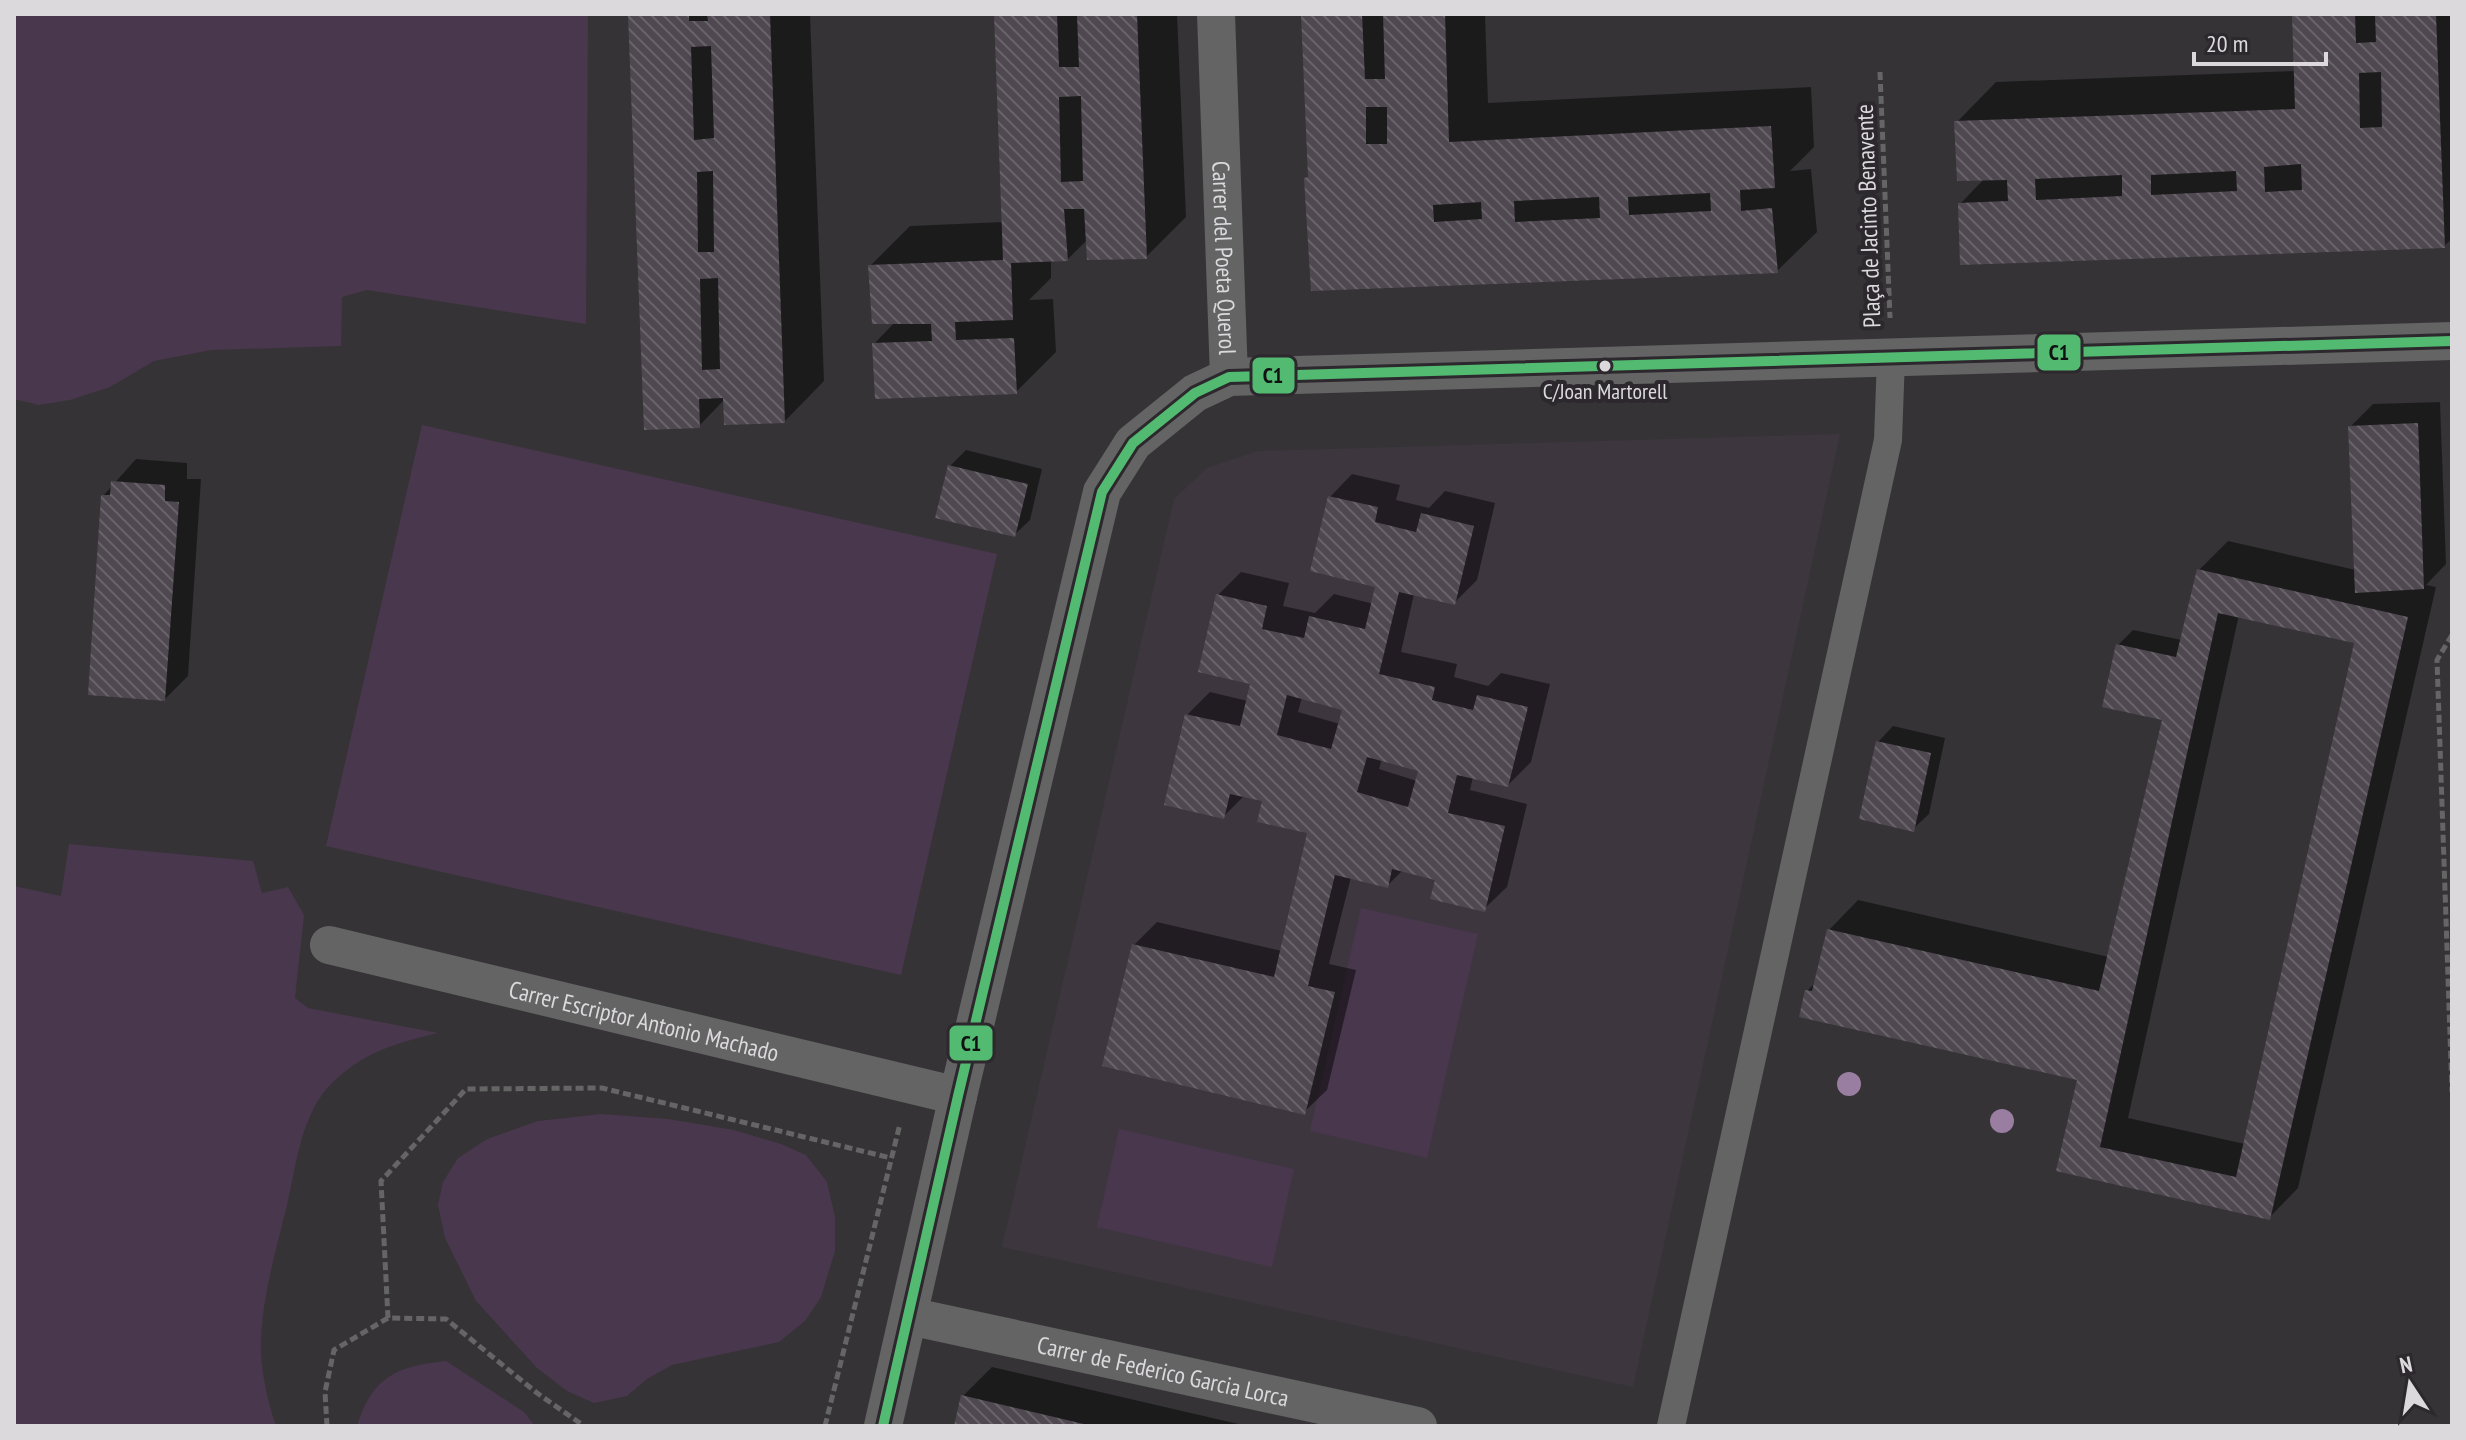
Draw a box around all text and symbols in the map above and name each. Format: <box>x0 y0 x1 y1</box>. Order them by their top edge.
scale bar <box>2194 16 2326 66</box>
text: 20 m <box>2206 28 2248 59</box>
street label: Plaça de Jacinto Benavente <box>1849 104 1887 328</box>
street label: Carrer del Poeta Querol <box>1206 160 1244 356</box>
line badge: C1 <box>2036 333 2082 372</box>
text: C1 <box>2049 338 2069 366</box>
line badge: C1 <box>1251 356 1296 395</box>
marker: C/Joan Martorell <box>1597 358 1613 374</box>
text: C1 <box>1263 361 1283 389</box>
place label: C/Joan Martorell <box>1543 377 1668 405</box>
street label: Carrer Escriptor Antonio Machado <box>506 973 782 1068</box>
line badge: C1 <box>948 1024 994 1062</box>
text: C1 <box>961 1029 981 1057</box>
street label: Carrer de Federico Garcia Lorca <box>1034 1329 1292 1413</box>
north arrow <box>2370 1344 2450 1424</box>
text: N <box>2397 1350 2415 1379</box>

